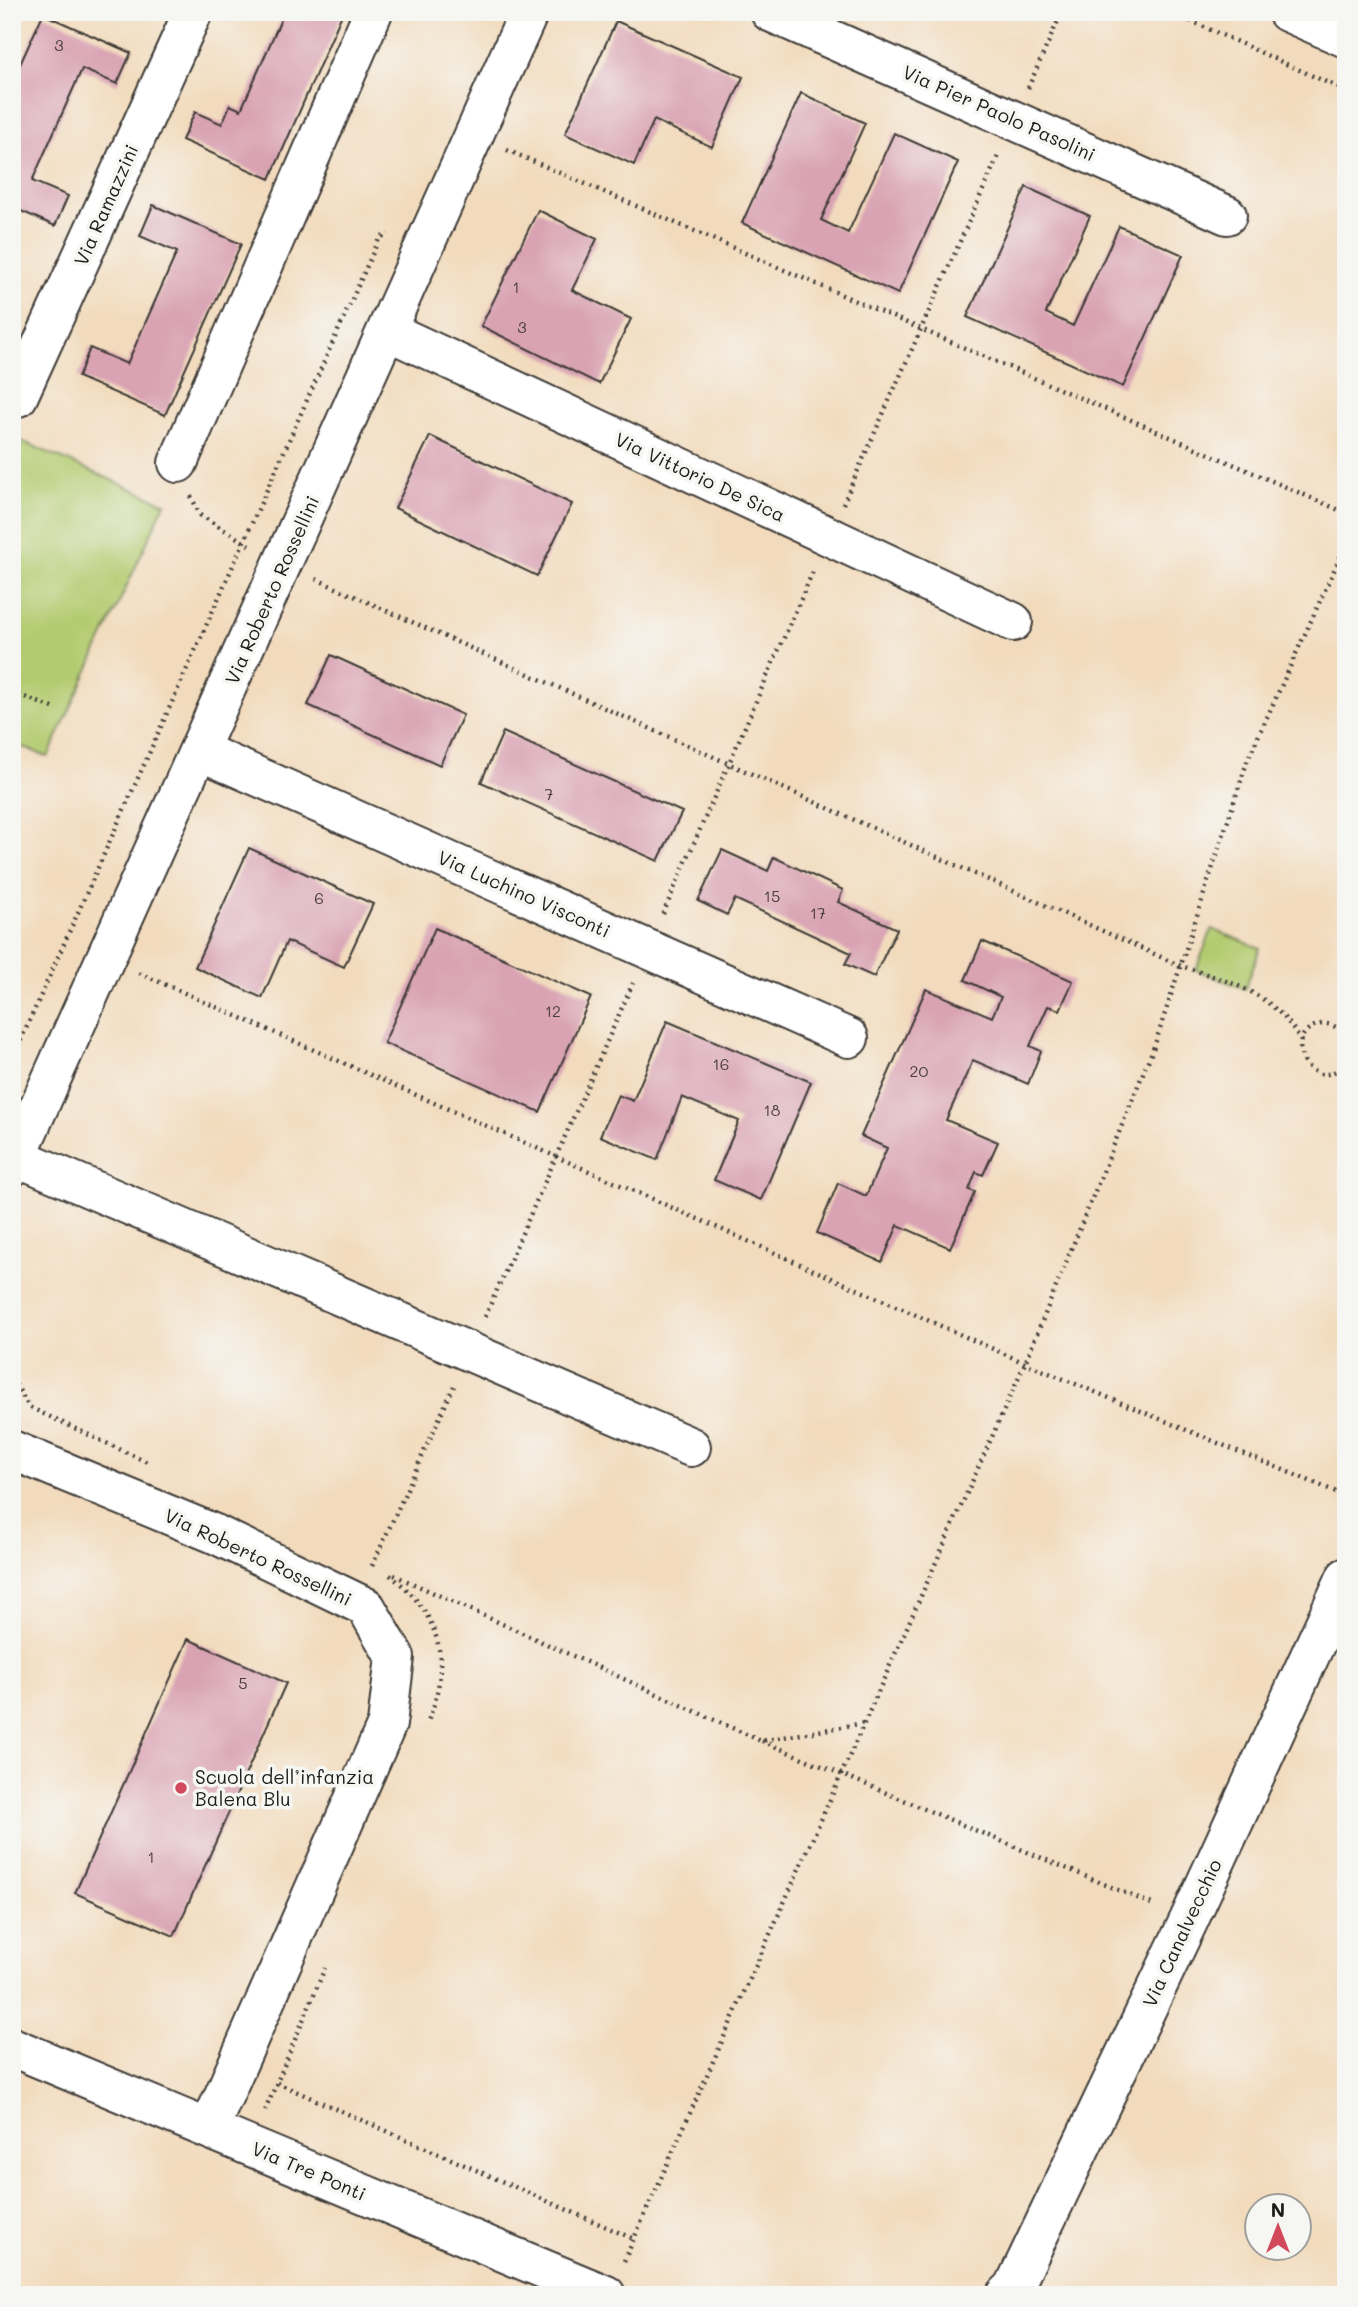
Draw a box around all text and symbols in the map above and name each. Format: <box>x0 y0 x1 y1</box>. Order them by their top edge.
house number: 3 <box>54 34 64 55</box>
street label: Via Pier Paolo Pasolini <box>899 59 1100 166</box>
street label: Via Ramazzini <box>68 140 143 269</box>
house number: 1 <box>512 276 520 297</box>
house number: 3 <box>517 316 527 337</box>
street label: Via Vittorio De Sica <box>611 426 789 527</box>
street label: Via Roberto Rossellini <box>219 492 324 688</box>
house number: 7 <box>545 783 554 804</box>
street label: Via Luchino Visconti <box>434 844 614 943</box>
house number: 15 <box>764 885 780 906</box>
house number: 6 <box>314 887 324 908</box>
house number: 17 <box>810 902 826 923</box>
house number: 12 <box>545 1000 561 1021</box>
house number: 16 <box>713 1053 729 1074</box>
house number: 20 <box>910 1060 929 1081</box>
house number: 18 <box>764 1099 781 1120</box>
street label: Via Roberto Rossellini <box>161 1502 356 1611</box>
house number: 5 <box>238 1672 248 1693</box>
place label: Scuola dell’infanzia Balena Blu <box>195 1764 374 1811</box>
marker: Scuola dell’infanzia Balena Blu <box>173 1780 189 1796</box>
house number: 1 <box>147 1846 155 1867</box>
street label: Via Canalvecchio <box>1136 1855 1227 2011</box>
street label: Via Tre Ponti <box>248 2135 370 2206</box>
north arrow <box>1242 2192 1312 2262</box>
text: N <box>1271 2197 1285 2222</box>

